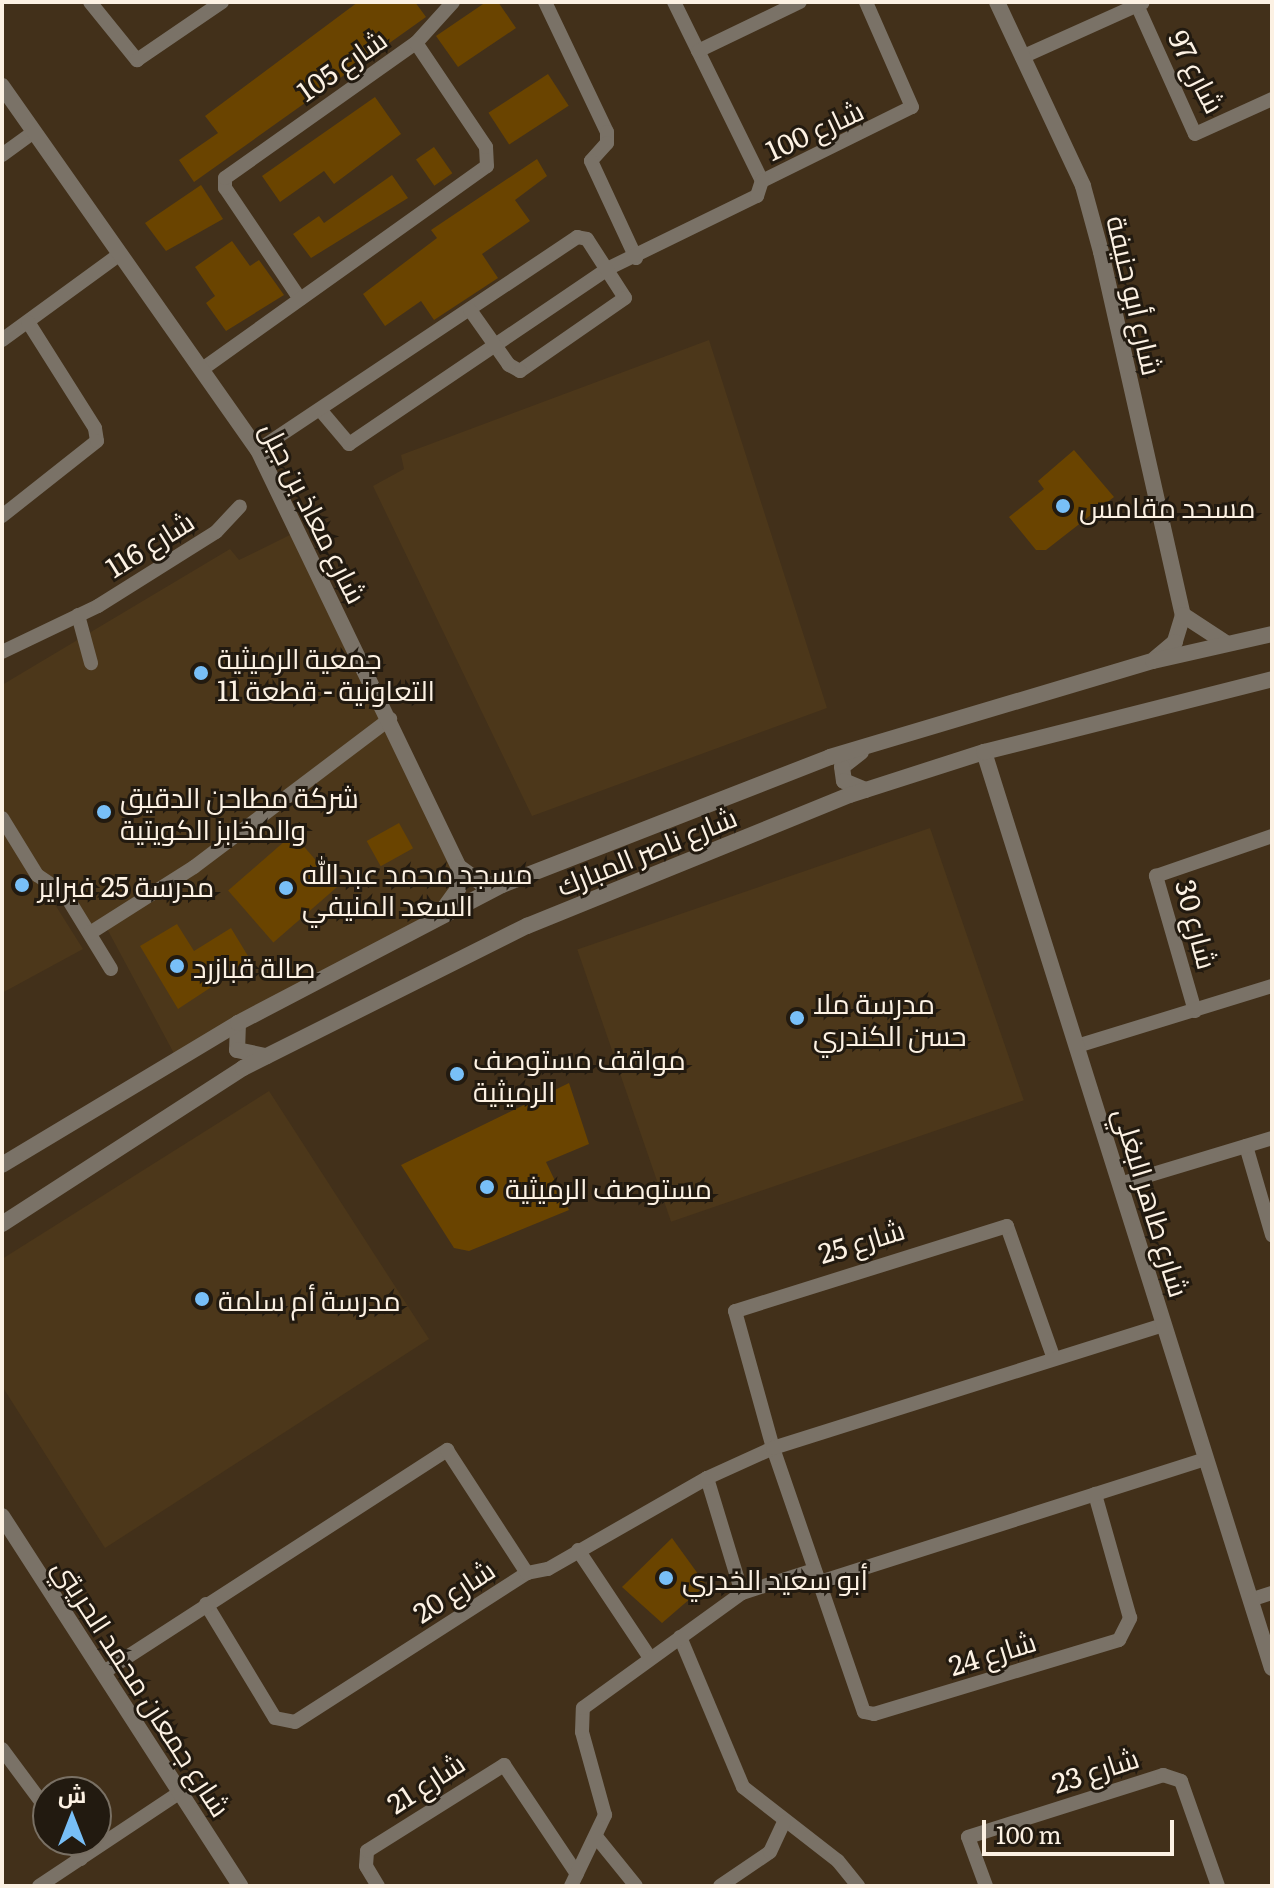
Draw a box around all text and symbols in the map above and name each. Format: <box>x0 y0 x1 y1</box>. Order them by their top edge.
street label: شارع 105 <box>290 21 392 107</box>
street label: شارع 97 <box>1163 24 1233 118</box>
street label: شارع 100 <box>760 92 868 166</box>
street label: شارع أبو حنيفة <box>1101 212 1171 378</box>
street label: شارع معاذ بن جبل <box>255 416 375 608</box>
place label: مسحد مقامس <box>1079 489 1256 523</box>
marker: مسحد مقامس <box>1054 497 1072 515</box>
street label: شارع 116 <box>99 503 199 583</box>
place label: جمعية الرميثية التعاونية - قطعة 11 <box>217 640 435 706</box>
marker: جمعية الرميثية التعاونية - قطعة 11 <box>192 664 210 682</box>
place label: شركة مطاحن الدقيق والمخابز الكويتية <box>120 779 359 845</box>
street label: شارع ناصر المبارك <box>551 799 741 901</box>
marker: شركة مطاحن الدقيق والمخابز الكويتية <box>95 803 113 821</box>
place label: مسجد محمد عبدالله السعد المنيفي <box>302 855 533 921</box>
place label: مدرسة 25 فبراير <box>38 868 214 902</box>
marker: مدرسة 25 فبراير <box>13 876 31 894</box>
street label: شارع 30 <box>1170 876 1226 972</box>
marker: مسجد محمد عبدالله السعد المنيفي <box>277 879 295 897</box>
place label: صالة قبازرد <box>193 949 315 983</box>
marker: صالة قبازرد <box>168 957 186 975</box>
place label: مدرسة ملا حسن الكندري <box>813 985 967 1051</box>
marker: مدرسة ملا حسن الكندري <box>788 1009 806 1027</box>
place label: مواقف مستوصف الرميثية <box>473 1041 686 1107</box>
marker: مواقف مستوصف الرميثية <box>448 1065 466 1083</box>
street label: شارع طاهر البغلي <box>1108 1103 1198 1301</box>
place label: مستوصف الرميثية <box>505 1170 712 1204</box>
marker: مستوصف الرميثية <box>476 1176 498 1198</box>
street label: شارع 25 <box>814 1211 908 1269</box>
place label: مدرسة أم سلمة <box>218 1282 401 1316</box>
marker: مدرسة أم سلمة <box>193 1290 211 1308</box>
street label: شارع 20 <box>406 1551 500 1629</box>
street label: شارع جمعان محمد الحريتي <box>47 1552 239 1822</box>
place label: أبو سعيد الخدري <box>682 1561 868 1595</box>
marker: أبو سعيد الخدري <box>657 1569 675 1587</box>
street label: شارع 24 <box>944 1623 1040 1681</box>
street label: شارع 23 <box>1047 1739 1143 1799</box>
street label: شارع 21 <box>380 1745 470 1819</box>
north arrow <box>32 1776 112 1856</box>
scale bar <box>986 1804 1178 1854</box>
text: 100 m <box>996 1816 1062 1851</box>

